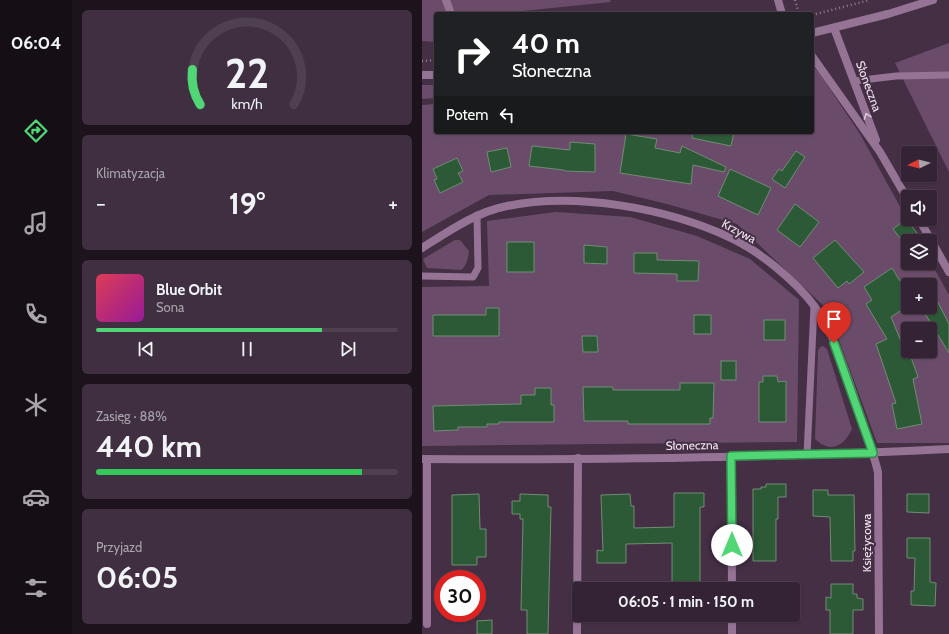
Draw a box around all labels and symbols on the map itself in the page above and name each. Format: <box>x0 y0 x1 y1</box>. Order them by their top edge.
street label: Słoneczna <box>853 59 885 114</box>
one-way arrow <box>863 112 871 119</box>
north arrow <box>901 146 937 182</box>
street label: Krzywa <box>719 216 759 246</box>
pin <box>817 302 851 343</box>
street label: Słoneczna <box>665 437 719 453</box>
street label: Księżycowa <box>859 514 874 572</box>
position arrow <box>711 524 753 566</box>
speed limit sign: 30 <box>434 570 486 622</box>

